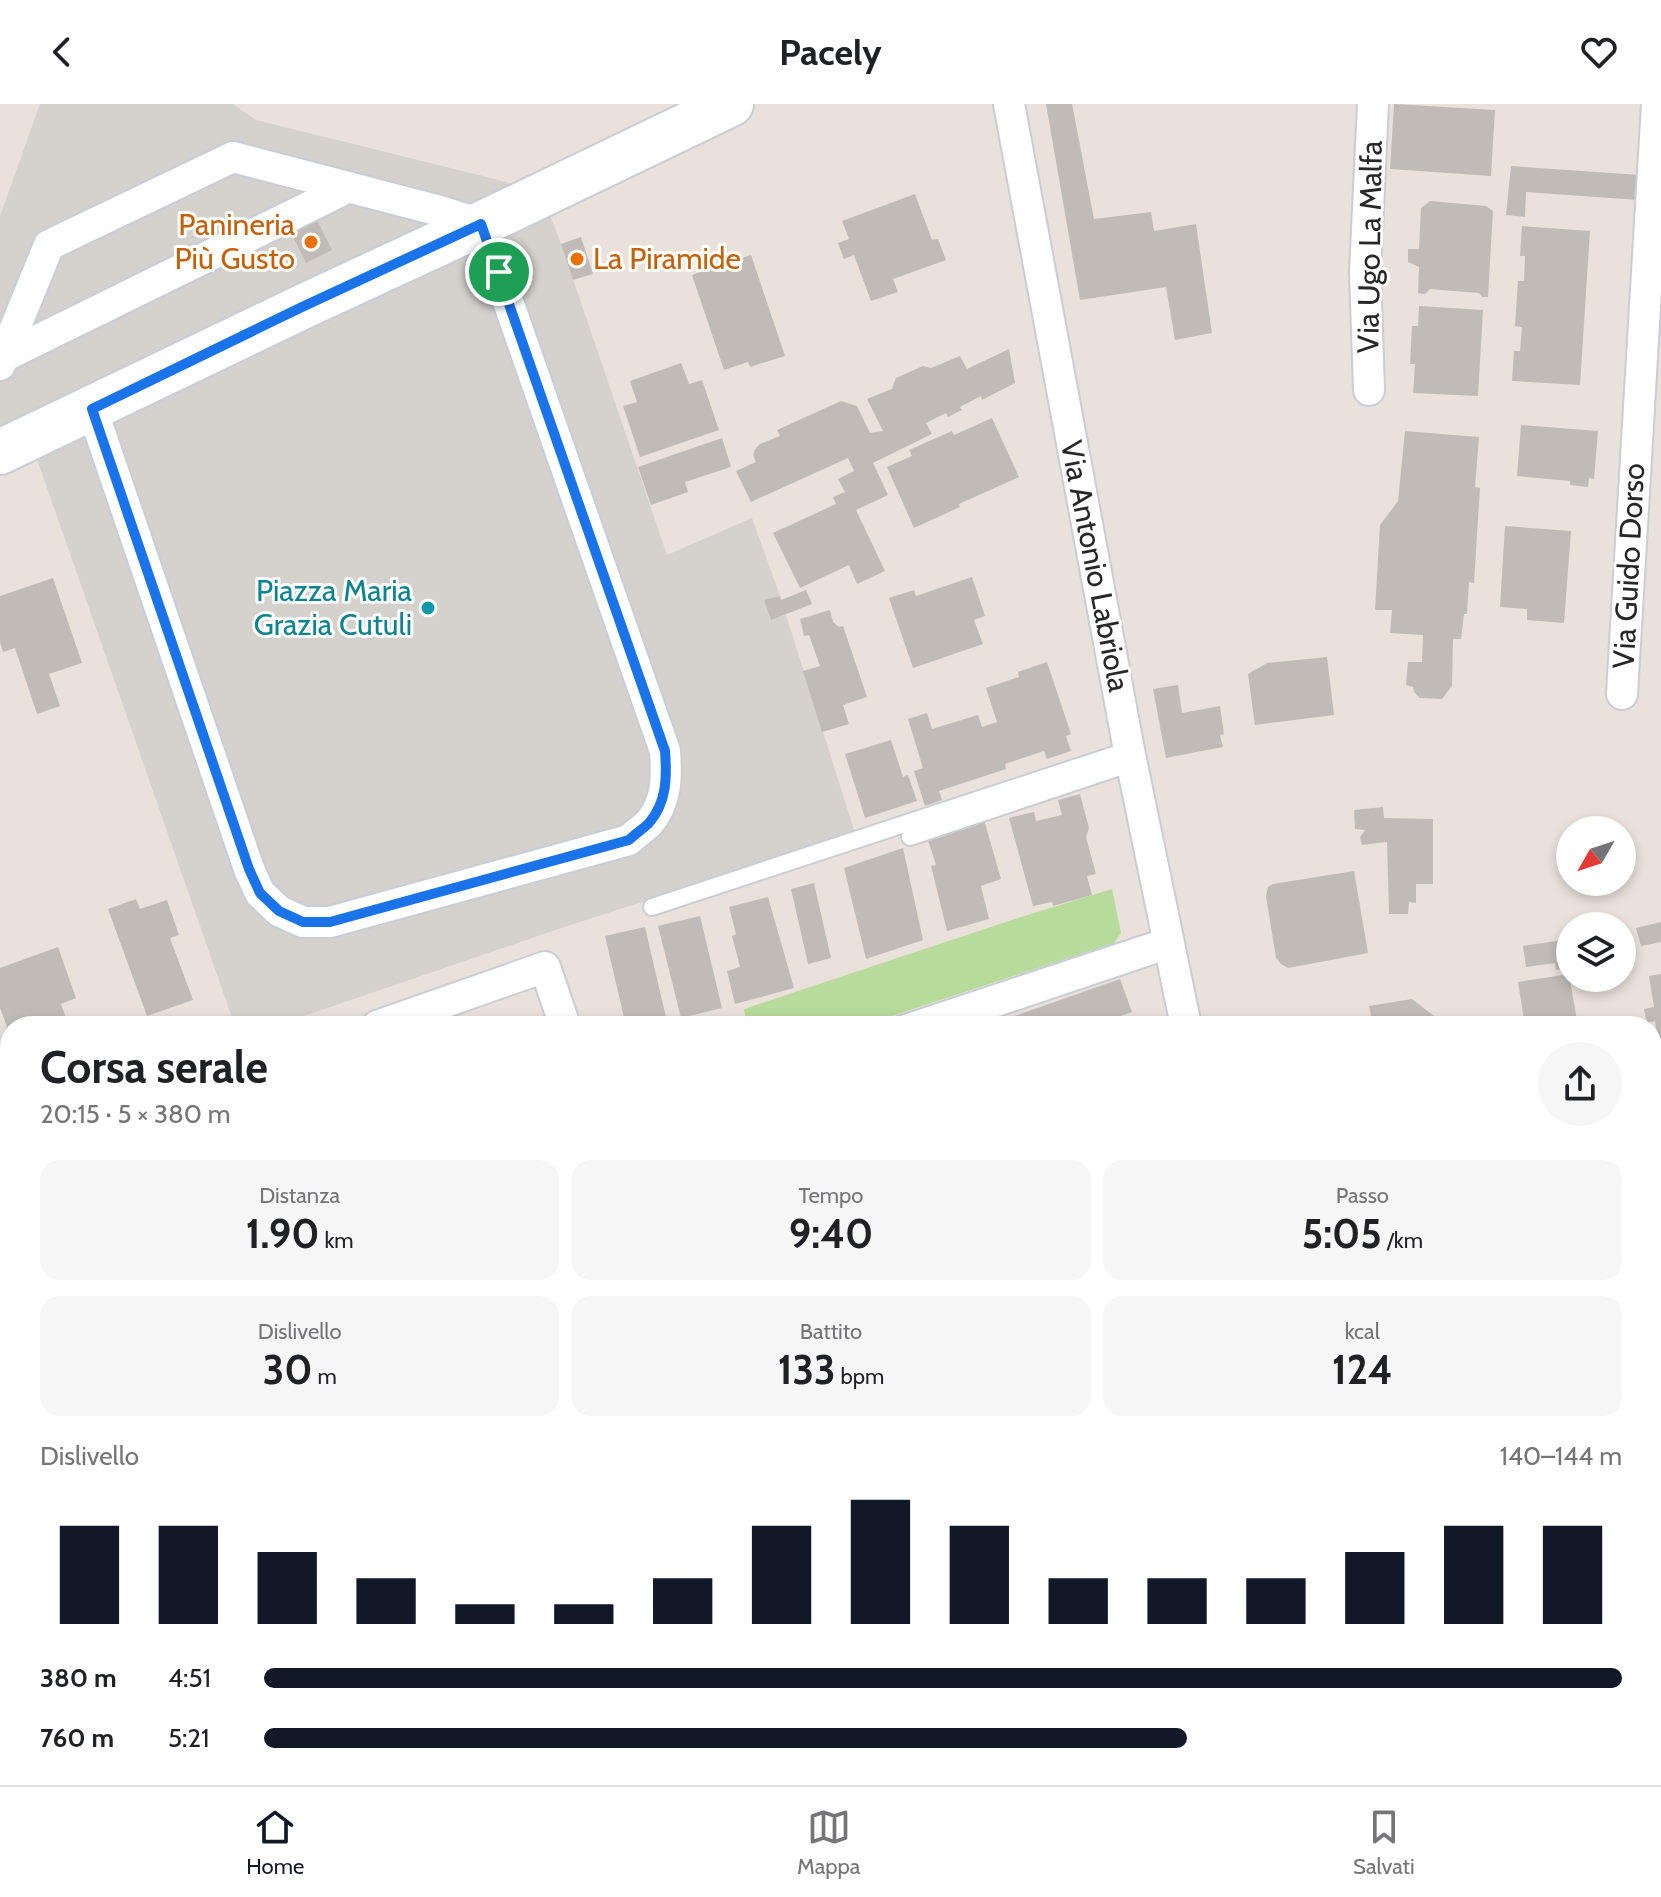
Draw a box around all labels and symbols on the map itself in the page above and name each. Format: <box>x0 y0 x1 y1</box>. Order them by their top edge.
street label: Via Ugo La Malfa <box>1349 140 1390 354</box>
place label: Panineria Più Gusto <box>175 206 296 277</box>
marker: Panineria Più Gusto <box>302 233 320 251</box>
pin <box>465 238 533 306</box>
place label: La Piramide <box>593 240 741 277</box>
marker: La Piramide <box>568 250 586 268</box>
street label: Via Antonio Labriola <box>1053 437 1138 695</box>
street label: Via Guido Dorso <box>1605 462 1652 670</box>
place label: Piazza Maria Grazia Cutuli <box>254 572 413 643</box>
marker: Piazza Maria Grazia Cutuli <box>419 599 437 617</box>
north arrow <box>1556 816 1636 896</box>

